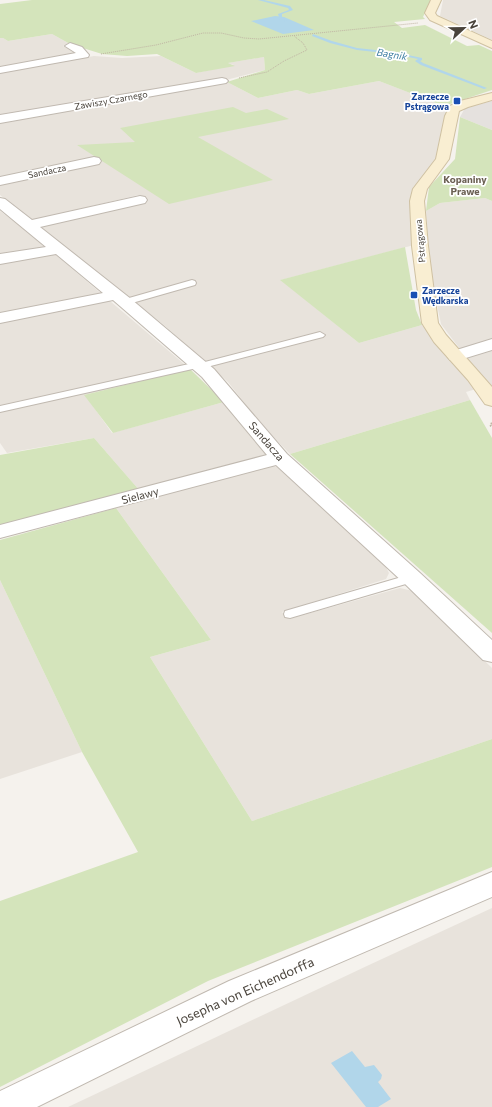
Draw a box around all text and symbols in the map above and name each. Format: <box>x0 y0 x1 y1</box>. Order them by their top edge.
north arrow <box>444 8 484 48</box>
text: N <box>466 18 481 30</box>
water label: Bagnik <box>376 46 409 62</box>
street label: Zawiszy Czarnego <box>74 88 148 112</box>
place label: Zarzecze Pstrągowa <box>405 91 449 112</box>
marker: Zarzecze Pstrągowa <box>452 96 462 106</box>
street label: Sandacza <box>27 162 67 180</box>
district label: Kopaniny Prawe <box>443 173 487 197</box>
street label: Pstrągowa <box>413 219 427 263</box>
place label: Zarzecze Wędkarska <box>422 285 469 306</box>
marker: Zarzecze Wędkarska <box>409 290 419 300</box>
street label: Sandacza <box>247 419 287 463</box>
street label: Sielawy <box>120 484 160 506</box>
street label: Josepha von Eichendorffa <box>174 953 316 1029</box>

